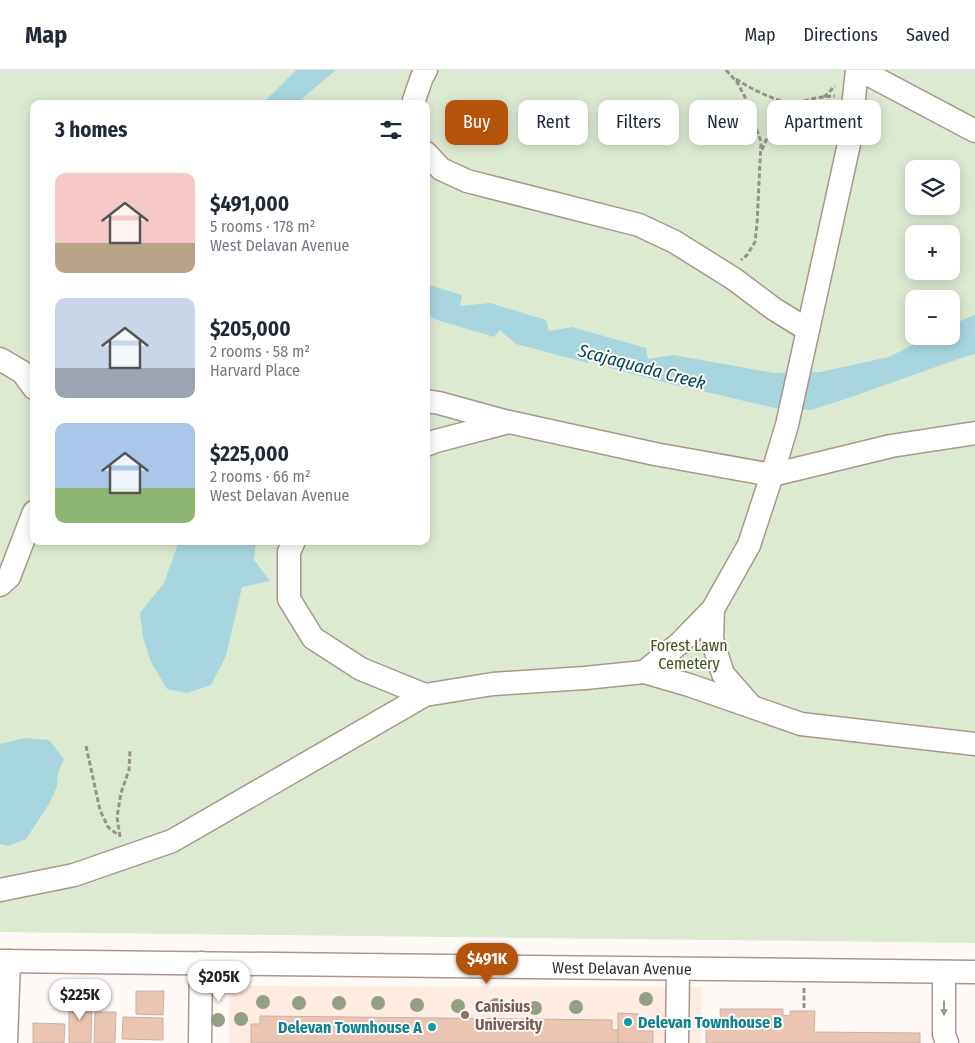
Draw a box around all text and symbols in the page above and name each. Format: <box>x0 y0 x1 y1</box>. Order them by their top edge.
text: Map <box>25 21 67 49</box>
text: Map <box>744 24 776 46</box>
text: Directions <box>804 24 878 46</box>
text: Saved <box>906 24 950 46</box>
chip: Buy <box>445 100 508 145</box>
chip: Rent <box>518 100 588 145</box>
chip: Filters <box>598 100 679 145</box>
chip: New <box>689 100 757 145</box>
chip: Apartment <box>767 100 881 145</box>
icon: filters <box>377 116 405 144</box>
text: 3 homes <box>55 117 127 143</box>
map controls <box>905 160 960 345</box>
button: layers <box>905 160 960 215</box>
text: $491,000 <box>210 191 289 217</box>
icon: home <box>95 193 155 253</box>
text: 5 rooms · 178 m² <box>210 217 315 236</box>
button: + <box>905 225 960 280</box>
text: West Delavan Avenue <box>210 236 350 255</box>
button: − <box>905 290 960 345</box>
text: $205,000 <box>210 316 291 342</box>
icon: home <box>95 318 155 378</box>
water label: Scajaquada Creek <box>575 339 708 395</box>
text: 2 rooms · 58 m² <box>210 342 310 361</box>
text: Harvard Place <box>210 361 300 380</box>
text: $225,000 <box>210 441 289 467</box>
icon: home <box>95 443 155 503</box>
text: 2 rooms · 66 m² <box>210 467 310 486</box>
text: West Delavan Avenue <box>210 486 350 505</box>
park label: Forest Lawn Cemetery <box>650 636 728 673</box>
pin: $491K <box>452 942 522 985</box>
text: $491K <box>467 949 507 968</box>
street label: West Delavan Avenue <box>552 958 692 979</box>
pin: $205K <box>184 960 254 1003</box>
text: $205K <box>198 967 240 986</box>
pin: $225K <box>45 978 115 1021</box>
text: $225K <box>60 985 100 1004</box>
place label: Canisius University <box>475 997 543 1034</box>
one-way arrow <box>940 1000 948 1016</box>
marker: Canisius University <box>459 1009 471 1021</box>
place label: Delevan Townhouse B <box>638 1013 782 1032</box>
marker: Delevan Townhouse B <box>622 1016 634 1028</box>
place label: Delevan Townhouse A <box>278 1018 422 1037</box>
marker: Delevan Townhouse A <box>426 1021 438 1033</box>

